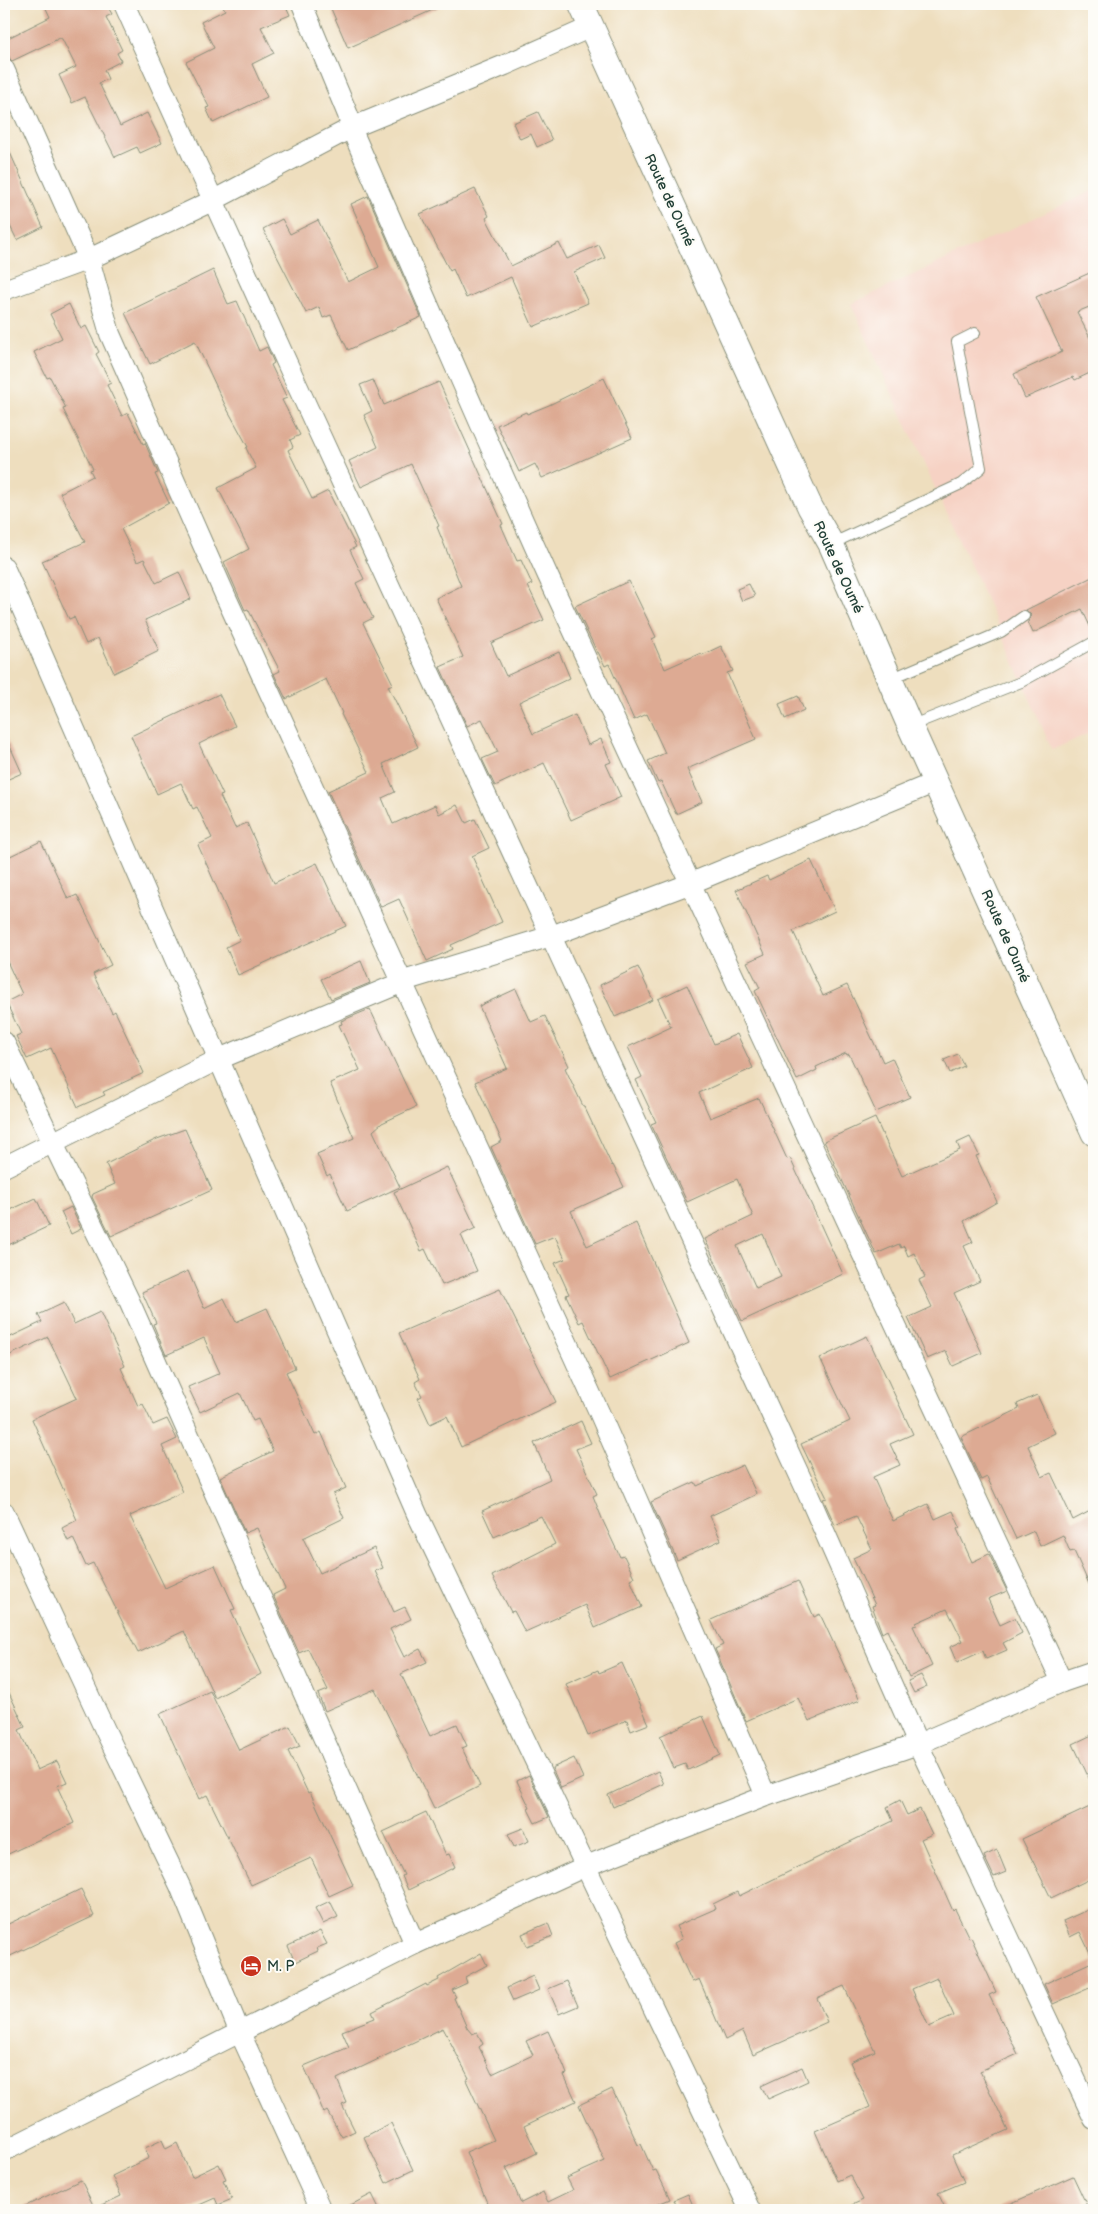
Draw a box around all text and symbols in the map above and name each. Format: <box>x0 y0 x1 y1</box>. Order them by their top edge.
street label: Route de Oumé <box>641 151 699 250</box>
street label: Route de Oumé <box>810 518 868 617</box>
street label: Route de Oumé <box>977 887 1034 986</box>
hotel icon: M. P <box>239 1954 263 1978</box>
place label: M. P <box>267 1958 295 1975</box>

